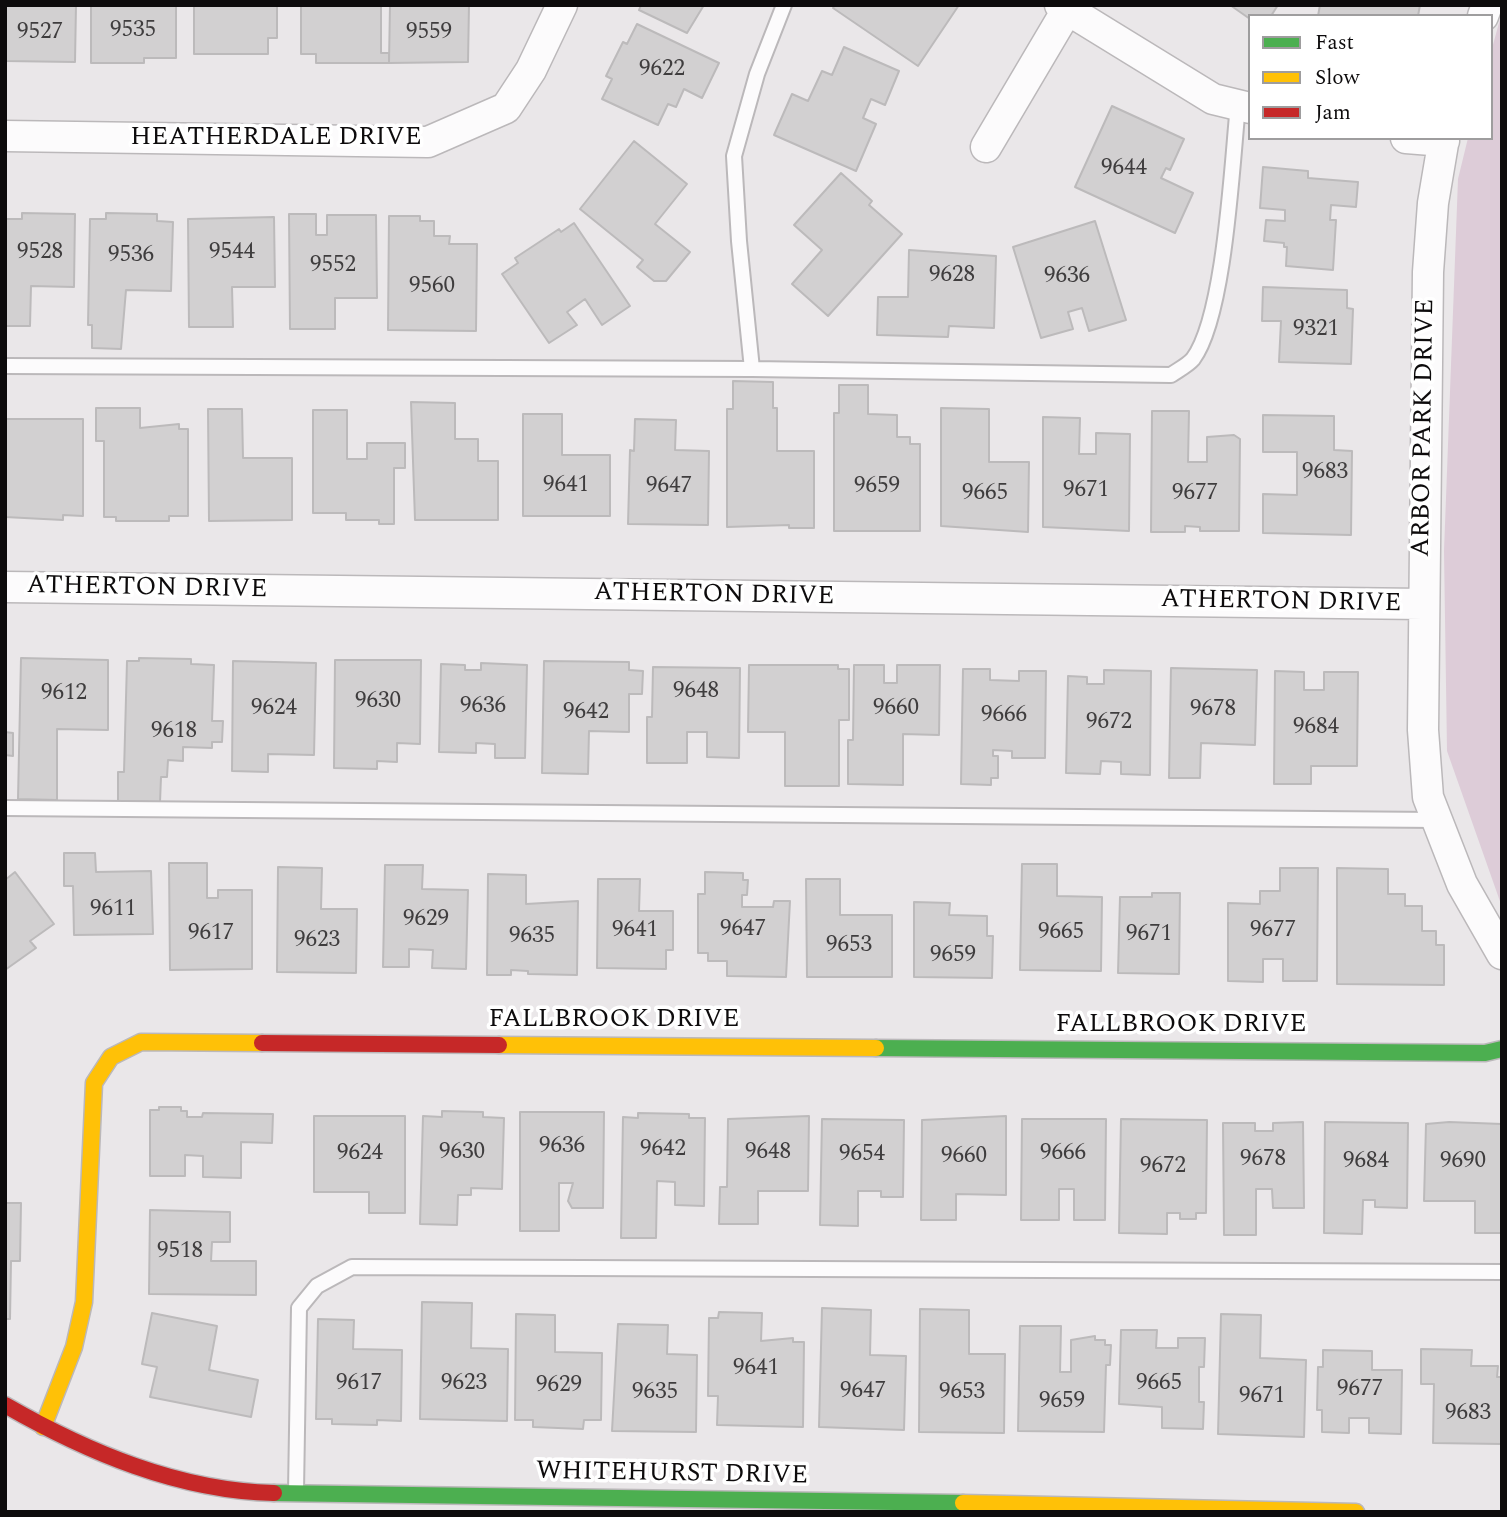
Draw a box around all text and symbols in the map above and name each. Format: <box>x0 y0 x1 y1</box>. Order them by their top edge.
legend <box>1248 14 1493 140</box>
house number: 9535 <box>110 17 156 45</box>
house number: 9527 <box>17 19 63 47</box>
house number: 9559 <box>406 19 452 47</box>
text: Fast <box>1315 27 1354 59</box>
house number: 9622 <box>639 56 685 84</box>
text: Slow <box>1315 62 1359 94</box>
text: Jam <box>1315 97 1351 129</box>
street label: HEATHERDALE DRIVE <box>130 123 422 155</box>
house number: 9644 <box>1101 155 1147 183</box>
house number: 9528 <box>17 239 63 267</box>
house number: 9544 <box>209 239 255 267</box>
house number: 9536 <box>108 242 154 270</box>
house number: 9552 <box>310 252 356 280</box>
house number: 9628 <box>929 262 975 290</box>
house number: 9636 <box>1044 263 1090 291</box>
house number: 9560 <box>409 273 455 301</box>
street label: ARBOR PARK DRIVE <box>1407 298 1443 558</box>
house number: 9321 <box>1293 316 1339 344</box>
house number: 9683 <box>1302 459 1348 487</box>
house number: 9641 <box>543 472 589 500</box>
house number: 9647 <box>646 473 692 501</box>
house number: 9659 <box>854 473 900 501</box>
house number: 9671 <box>1063 477 1109 505</box>
house number: 9665 <box>962 480 1008 508</box>
house number: 9677 <box>1172 480 1218 508</box>
street label: ATHERTON DRIVE <box>26 571 268 607</box>
street label: ATHERTON DRIVE <box>593 578 835 614</box>
street label: ATHERTON DRIVE <box>1160 585 1402 621</box>
house number: 9648 <box>673 678 719 706</box>
house number: 9612 <box>41 680 87 708</box>
house number: 9630 <box>355 688 401 716</box>
house number: 9636 <box>460 693 506 721</box>
house number: 9624 <box>251 695 297 723</box>
house number: 9660 <box>873 695 919 723</box>
house number: 9678 <box>1190 696 1236 724</box>
house number: 9642 <box>563 699 609 727</box>
house number: 9666 <box>981 702 1027 730</box>
house number: 9672 <box>1086 709 1132 737</box>
house number: 9684 <box>1293 714 1339 742</box>
house number: 9618 <box>151 718 197 746</box>
house number: 9611 <box>90 896 136 924</box>
house number: 9629 <box>403 906 449 934</box>
house number: 9647 <box>720 916 766 944</box>
house number: 9641 <box>612 917 658 945</box>
house number: 9677 <box>1250 917 1296 945</box>
house number: 9665 <box>1038 919 1084 947</box>
house number: 9617 <box>188 920 234 948</box>
house number: 9671 <box>1126 921 1172 949</box>
house number: 9635 <box>509 923 555 951</box>
house number: 9623 <box>294 927 340 955</box>
house number: 9653 <box>826 932 872 960</box>
house number: 9659 <box>930 942 976 970</box>
street label: FALLBROOK DRIVE <box>489 1005 739 1037</box>
street label: FALLBROOK DRIVE <box>1056 1010 1306 1042</box>
house number: 9636 <box>539 1133 585 1161</box>
house number: 9642 <box>640 1136 686 1164</box>
house number: 9630 <box>439 1139 485 1167</box>
house number: 9648 <box>745 1139 791 1167</box>
house number: 9624 <box>337 1140 383 1168</box>
house number: 9666 <box>1040 1140 1086 1168</box>
house number: 9654 <box>839 1141 885 1169</box>
house number: 9660 <box>941 1143 987 1171</box>
house number: 9678 <box>1240 1146 1286 1174</box>
house number: 9684 <box>1343 1148 1389 1176</box>
house number: 9690 <box>1440 1148 1486 1176</box>
house number: 9672 <box>1140 1153 1186 1181</box>
house number: 9518 <box>157 1238 203 1266</box>
house number: 9641 <box>733 1355 779 1383</box>
house number: 9617 <box>336 1370 382 1398</box>
house number: 9623 <box>441 1370 487 1398</box>
house number: 9665 <box>1136 1370 1182 1398</box>
house number: 9629 <box>536 1372 582 1400</box>
house number: 9677 <box>1337 1376 1383 1404</box>
house number: 9647 <box>840 1378 886 1406</box>
house number: 9635 <box>632 1379 678 1407</box>
house number: 9653 <box>939 1379 985 1407</box>
house number: 9671 <box>1239 1383 1285 1411</box>
house number: 9659 <box>1039 1388 1085 1416</box>
house number: 9683 <box>1445 1400 1491 1428</box>
street label: WHITEHURST DRIVE <box>536 1457 808 1493</box>

